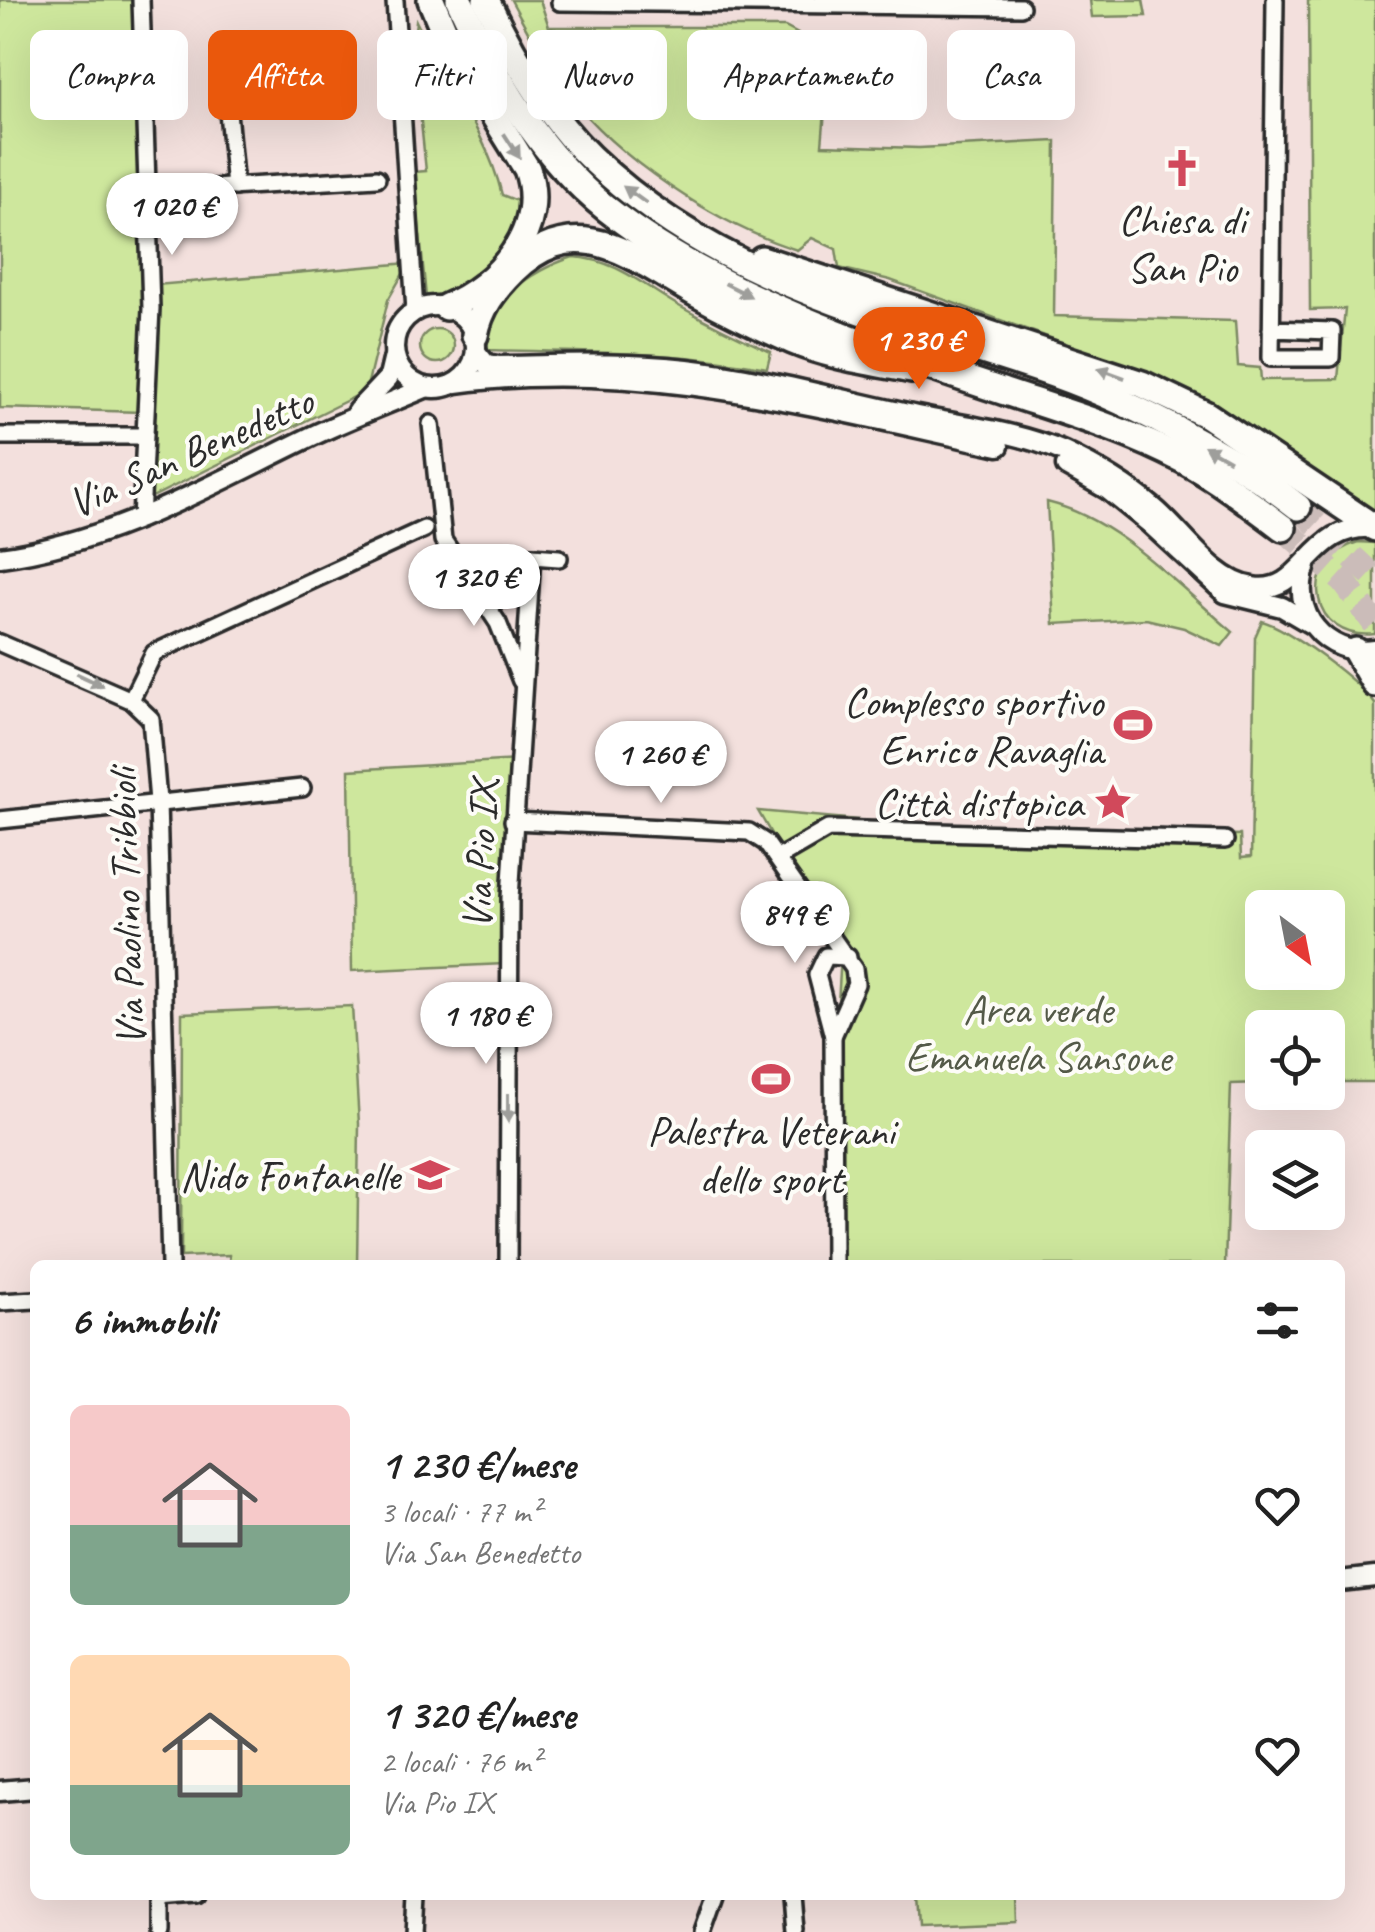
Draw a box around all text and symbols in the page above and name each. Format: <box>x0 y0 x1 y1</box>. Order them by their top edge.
chip: Compra <box>30 30 188 120</box>
chip: Affitta <box>208 30 357 120</box>
chip: Filtri <box>377 30 507 120</box>
chip: Nuovo <box>527 30 667 120</box>
chip: Appartamento <box>687 30 927 120</box>
chip: Casa <box>947 30 1075 120</box>
one-way arrow <box>502 133 520 160</box>
church icon: Chiesa di San Pio <box>1161 147 1203 189</box>
pin: 1 020 € <box>80 173 264 258</box>
text: 1 020 € <box>128 185 216 226</box>
one-way arrow <box>622 186 649 205</box>
place label: Chiesa di San Pio <box>1119 194 1251 295</box>
one-way arrow <box>723 281 752 298</box>
pin: 1 230 € <box>827 307 1011 392</box>
text: 1 230 € <box>875 319 963 360</box>
one-way arrow <box>1095 365 1125 380</box>
street label: Via San Benedetto <box>60 374 323 530</box>
one-way arrow <box>1203 445 1231 463</box>
pin: 1 320 € <box>382 544 566 629</box>
text: 1 320 € <box>430 556 518 597</box>
one-way arrow <box>76 672 105 689</box>
place label: Complesso sportivo Enrico Ravaglia <box>844 676 1107 777</box>
sports icon: Complesso sportivo Enrico Ravaglia <box>1112 704 1154 746</box>
pin: 1 260 € <box>569 721 753 806</box>
text: 1 260 € <box>617 733 705 774</box>
street label: Via Paolino Tribbioli <box>95 762 158 1047</box>
street label: Via Pio IX <box>450 774 511 930</box>
place label: Città distopica <box>875 777 1086 830</box>
place icon: Città distopica <box>1092 781 1134 823</box>
pin: 849 € <box>725 881 865 966</box>
north arrow <box>1245 890 1345 990</box>
map controls <box>1245 890 1345 1230</box>
text: 849 € <box>763 893 827 934</box>
pin: 1 180 € <box>394 982 578 1067</box>
park label: Area verde Emanuela Sansone <box>905 983 1174 1084</box>
text: 1 180 € <box>442 994 530 1035</box>
button: locate <box>1245 1010 1345 1110</box>
sports icon: Palestra Veterani dello sport <box>750 1058 792 1100</box>
one-way arrow <box>500 1092 516 1124</box>
place label: Palestra Veterani dello sport <box>647 1105 900 1206</box>
button: layers <box>1245 1130 1345 1230</box>
place label: Nido Fontanelle <box>180 1150 402 1203</box>
school or university icon: Nido Fontanelle <box>409 1154 451 1196</box>
icon: filters <box>1250 1293 1305 1348</box>
text: 6 immobili <box>70 1294 216 1347</box>
text: 1 230 €/mese <box>380 1438 575 1491</box>
icon: home <box>150 1445 270 1565</box>
icon: heart <box>1250 1478 1305 1533</box>
text: 3 locali · 77 m² <box>380 1491 540 1532</box>
text: Via San Benedetto <box>380 1532 580 1573</box>
text: 1 320 €/mese <box>380 1688 575 1741</box>
icon: home <box>150 1695 270 1815</box>
icon: heart <box>1250 1728 1305 1783</box>
text: 2 locali · 76 m² <box>380 1741 540 1782</box>
text: Via Pio IX <box>380 1782 493 1823</box>

